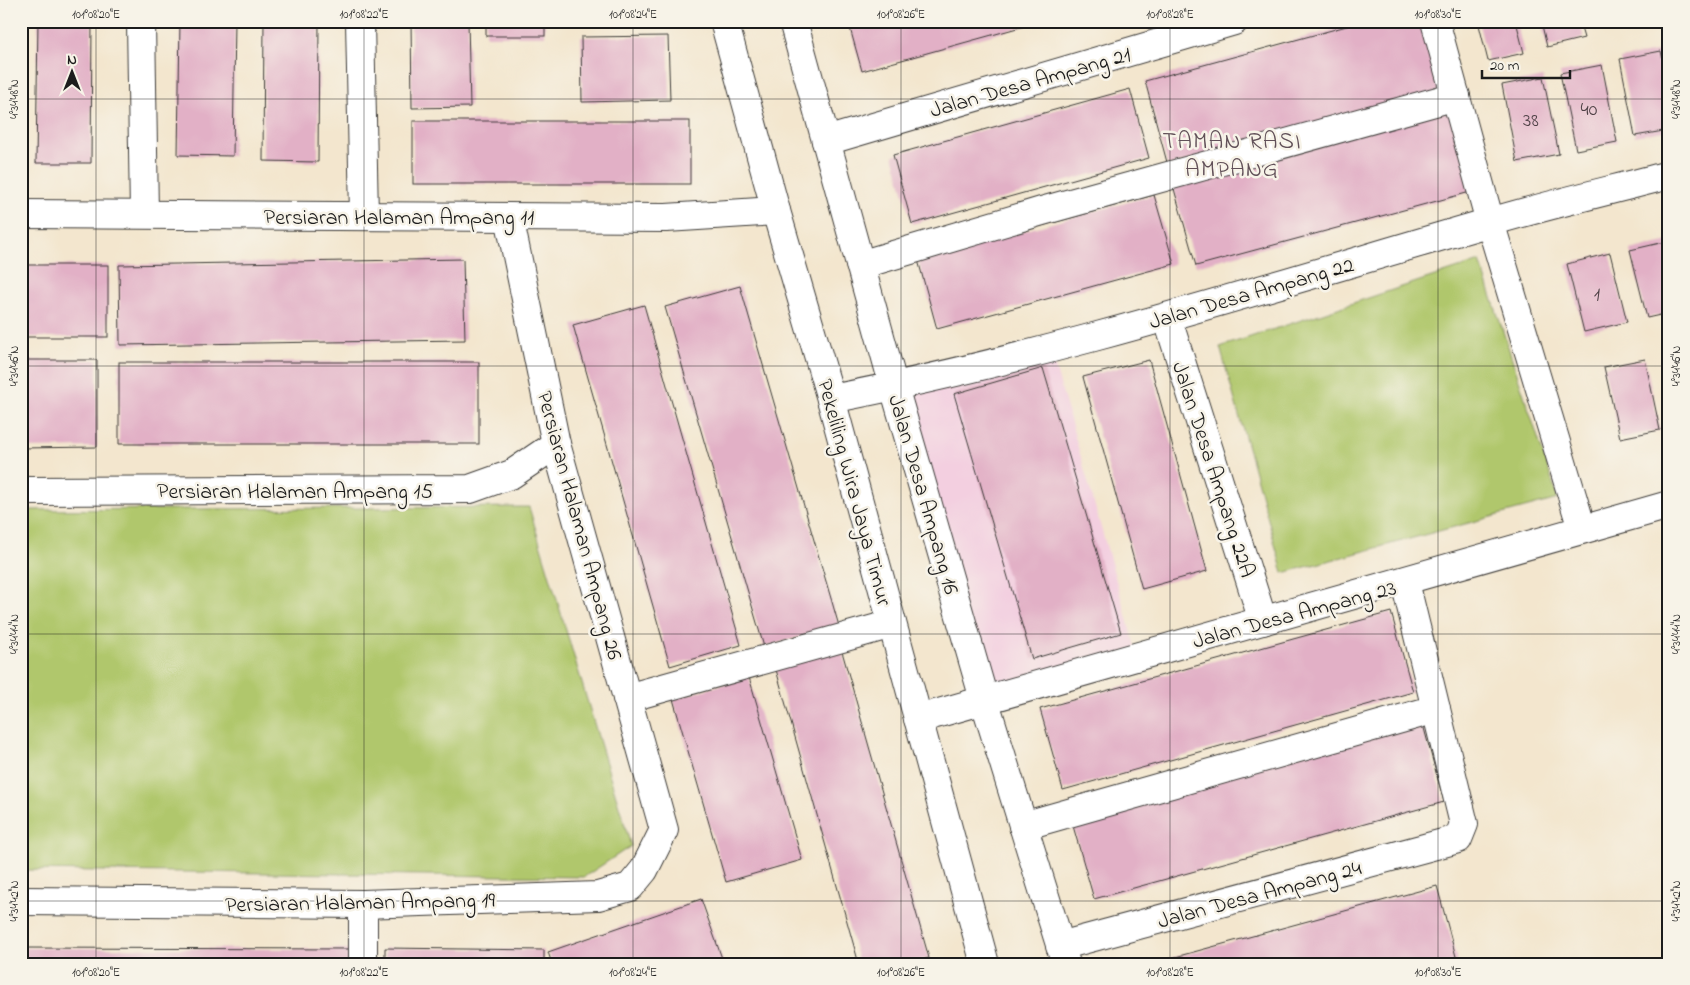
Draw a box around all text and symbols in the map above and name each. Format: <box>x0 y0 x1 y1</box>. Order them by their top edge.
text: 101°08'20"E <box>72 6 120 24</box>
text: 101°08'22"E <box>340 6 388 24</box>
text: 101°08'24"E <box>609 6 657 24</box>
text: 101°08'26"E <box>877 6 925 24</box>
text: 101°08'28"E <box>1146 6 1194 24</box>
text: 101°08'30"E <box>1414 6 1462 24</box>
street label: Jalan Desa Ampang 21 <box>927 40 1135 129</box>
north arrow <box>48 48 98 98</box>
scale bar <box>1482 48 1570 80</box>
text: N <box>67 50 77 71</box>
text: 20 m <box>1490 55 1520 77</box>
text: 4°34'48"N <box>6 79 24 119</box>
text: 4°34'48"N <box>1668 79 1686 119</box>
house number: 40 <box>1581 96 1598 125</box>
house number: 38 <box>1523 107 1539 136</box>
district label: TAMAN RASI AMPANG <box>1162 125 1302 188</box>
street label: Persiaran Halaman Ampang 11 <box>264 203 534 236</box>
street label: Jalan Desa Ampang 22 <box>1146 250 1358 340</box>
house number: 1 <box>1594 281 1600 310</box>
text: 4°34'46"N <box>6 346 24 386</box>
text: 4°34'46"N <box>1668 346 1686 386</box>
street label: Jalan Desa Ampang 22A <box>1161 358 1262 582</box>
street label: Pekeliling Wira Jaya Timur <box>806 376 899 610</box>
street label: Persiaran Halaman Ampang 26 <box>526 388 629 664</box>
street label: Jalan Desa Ampang 16 <box>877 391 966 599</box>
street label: Persiaran Halaman Ampang 15 <box>157 477 433 510</box>
street label: Jalan Desa Ampang 23 <box>1189 573 1401 659</box>
text: 4°34'44"N <box>6 614 24 654</box>
text: 4°34'44"N <box>1668 614 1686 654</box>
street label: Jalan Desa Ampang 24 <box>1154 853 1366 939</box>
text: 4°34'42"N <box>6 880 24 922</box>
text: 4°34'42"N <box>1668 880 1686 922</box>
street label: Persiaran Halaman Ampang 19 <box>225 886 496 923</box>
text: 101°08'20"E <box>72 964 120 982</box>
text: 101°08'22"E <box>340 964 388 982</box>
text: 101°08'24"E <box>609 964 657 982</box>
text: 101°08'26"E <box>877 964 925 982</box>
text: 101°08'28"E <box>1146 964 1194 982</box>
text: 101°08'30"E <box>1414 964 1462 982</box>

